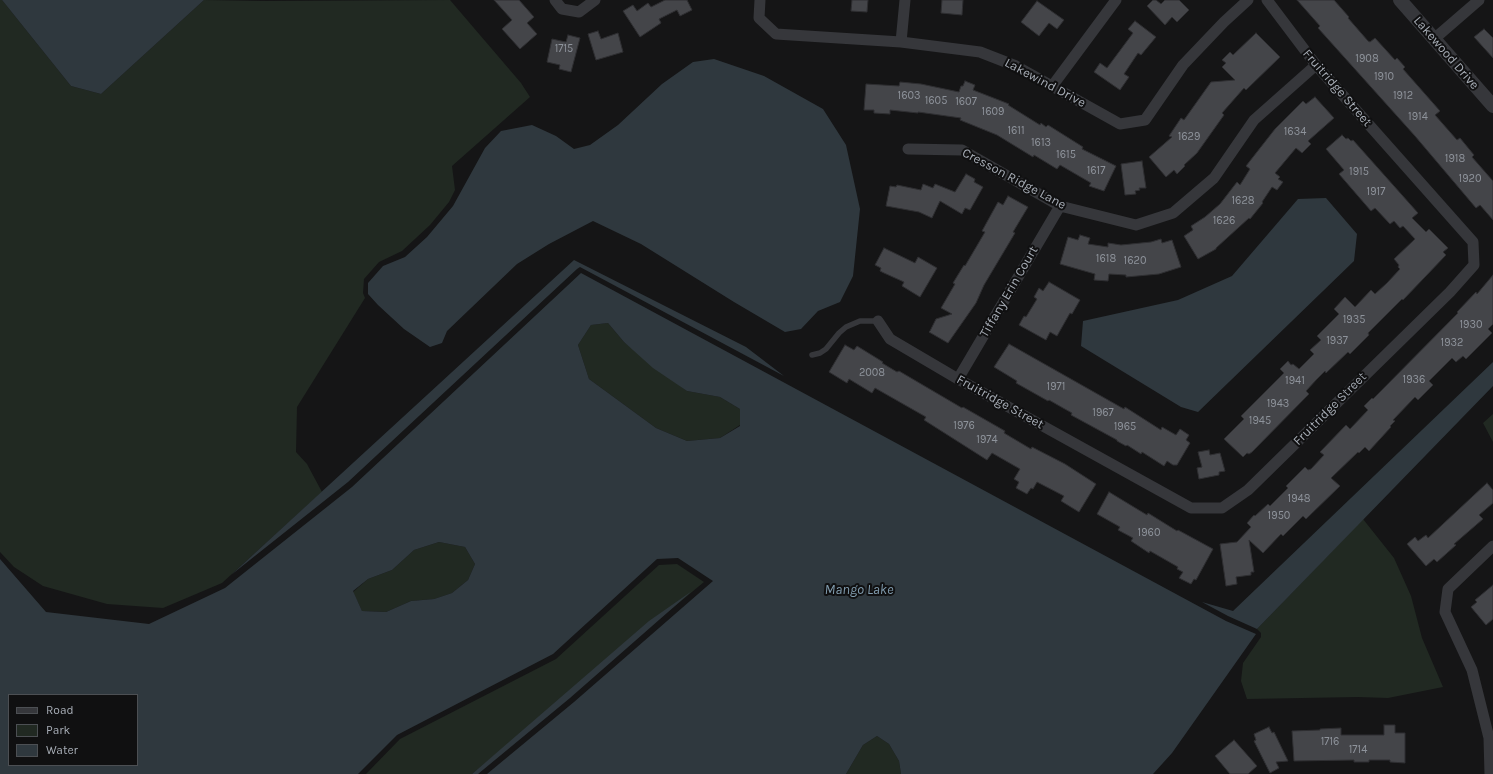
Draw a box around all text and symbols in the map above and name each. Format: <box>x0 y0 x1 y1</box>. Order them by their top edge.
street label: Lakewood Drive <box>1410 13 1482 93</box>
house number: 1715 <box>555 42 573 56</box>
street label: Fruitridge Street <box>1299 46 1375 130</box>
house number: 1908 <box>1355 52 1379 66</box>
street label: Lakewind Drive <box>1002 55 1088 111</box>
house number: 1910 <box>1374 70 1394 84</box>
house number: 1603 <box>898 89 920 103</box>
house number: 1912 <box>1393 89 1413 103</box>
house number: 1605 <box>925 94 947 108</box>
house number: 1607 <box>955 95 977 109</box>
house number: 1609 <box>982 105 1004 119</box>
house number: 1914 <box>1408 110 1428 124</box>
house number: 1611 <box>1007 124 1025 138</box>
house number: 1634 <box>1284 125 1306 139</box>
house number: 1629 <box>1178 130 1200 144</box>
house number: 1613 <box>1031 136 1051 150</box>
street label: Cresson Ridge Lane <box>959 145 1069 213</box>
house number: 1615 <box>1056 148 1076 162</box>
house number: 1918 <box>1445 152 1465 166</box>
house number: 1617 <box>1087 164 1105 178</box>
house number: 1915 <box>1349 165 1369 179</box>
house number: 1920 <box>1459 172 1481 186</box>
house number: 1917 <box>1367 185 1385 199</box>
house number: 1628 <box>1231 194 1255 208</box>
house number: 1626 <box>1213 214 1235 228</box>
street label: Tiffany Erin Court <box>977 244 1041 340</box>
house number: 1618 <box>1096 252 1116 266</box>
house number: 1620 <box>1124 254 1146 268</box>
house number: 1935 <box>1343 313 1365 327</box>
house number: 1930 <box>1459 318 1483 332</box>
house number: 1937 <box>1326 334 1348 348</box>
house number: 1932 <box>1441 336 1463 350</box>
house number: 2008 <box>859 366 885 380</box>
street label: Fruitridge Street <box>1290 369 1370 449</box>
street label: Fruitridge Street <box>954 372 1046 432</box>
house number: 1936 <box>1403 373 1425 387</box>
house number: 1941 <box>1285 374 1305 388</box>
house number: 1971 <box>1047 380 1065 394</box>
house number: 1943 <box>1267 397 1289 411</box>
house number: 1967 <box>1092 406 1114 420</box>
house number: 1945 <box>1249 414 1271 428</box>
house number: 1976 <box>953 419 975 433</box>
house number: 1965 <box>1114 420 1136 434</box>
house number: 1974 <box>976 433 998 447</box>
house number: 1948 <box>1288 492 1310 506</box>
house number: 1950 <box>1268 509 1290 523</box>
house number: 1960 <box>1138 526 1160 540</box>
water label: Mango Lake <box>825 582 893 598</box>
legend <box>8 694 138 766</box>
text: Road <box>46 703 74 717</box>
text: Park <box>46 723 70 737</box>
house number: 1716 <box>1321 735 1339 749</box>
text: Water <box>46 743 78 757</box>
house number: 1714 <box>1349 743 1367 757</box>

